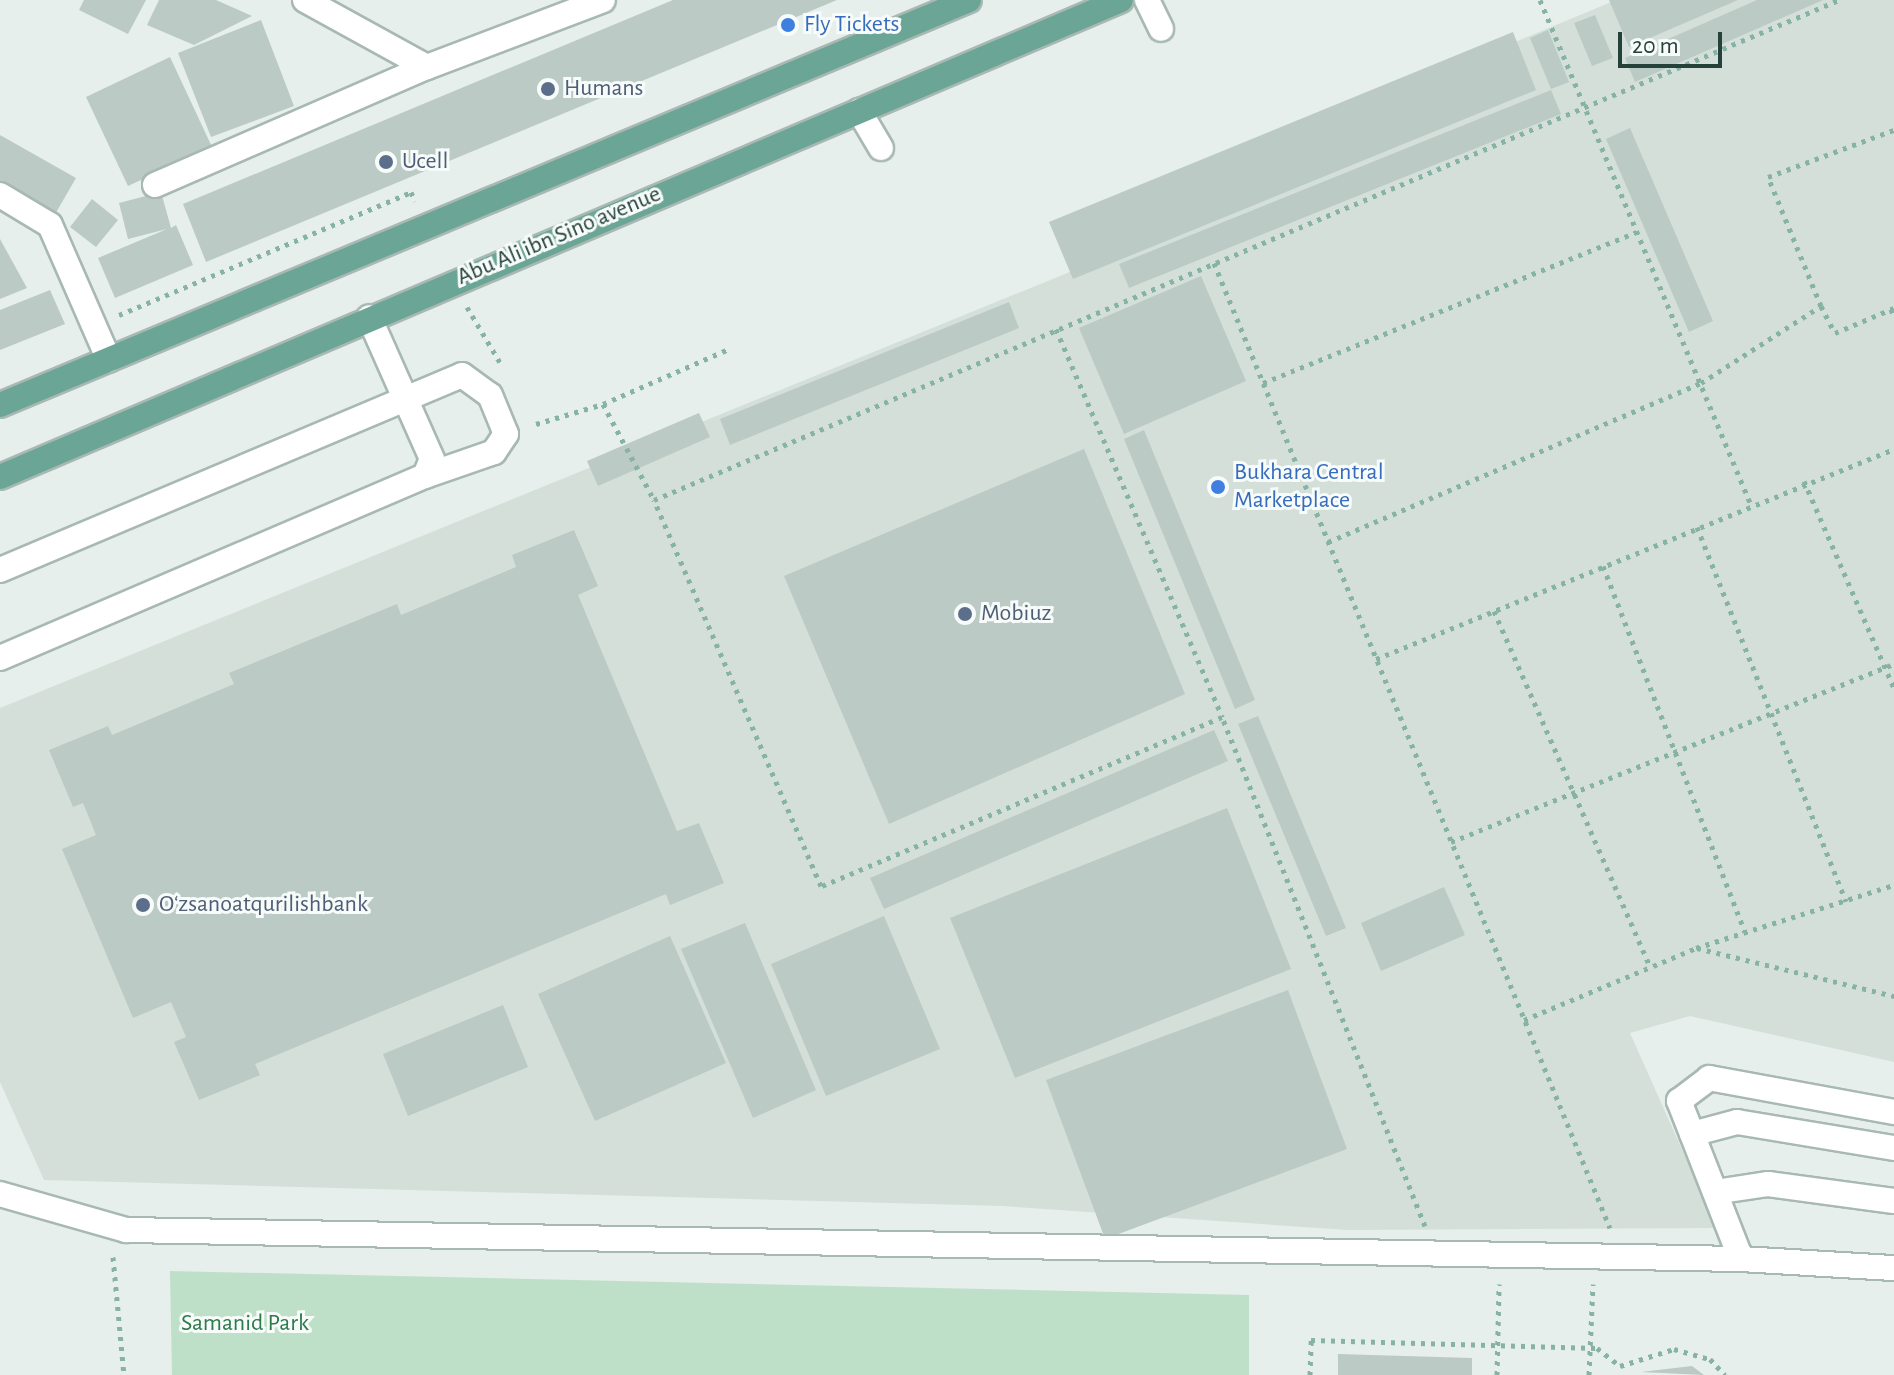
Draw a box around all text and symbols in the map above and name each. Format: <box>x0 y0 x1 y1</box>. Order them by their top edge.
place label: Fly Tickets <box>804 11 899 39</box>
marker: Fly Tickets <box>779 16 797 34</box>
scale bar <box>1622 16 1726 66</box>
text: 20 m <box>1632 34 1679 58</box>
place label: Humans <box>564 75 643 103</box>
marker: Humans <box>539 80 557 98</box>
place label: Ucell <box>402 148 448 176</box>
marker: Ucell <box>377 153 395 171</box>
street label: Abu Ali ibn Sino avenue <box>453 180 665 292</box>
place label: Bukhara Central Marketplace <box>1234 459 1384 515</box>
marker: Bukhara Central Marketplace <box>1209 478 1227 496</box>
place label: Mobiuz <box>981 600 1052 628</box>
marker: Mobiuz <box>956 605 974 623</box>
place label: Oʻzsanoatqurilishbank <box>159 891 368 919</box>
marker: Oʻzsanoatqurilishbank <box>134 896 152 914</box>
park label: Samanid Park <box>181 1310 309 1338</box>

